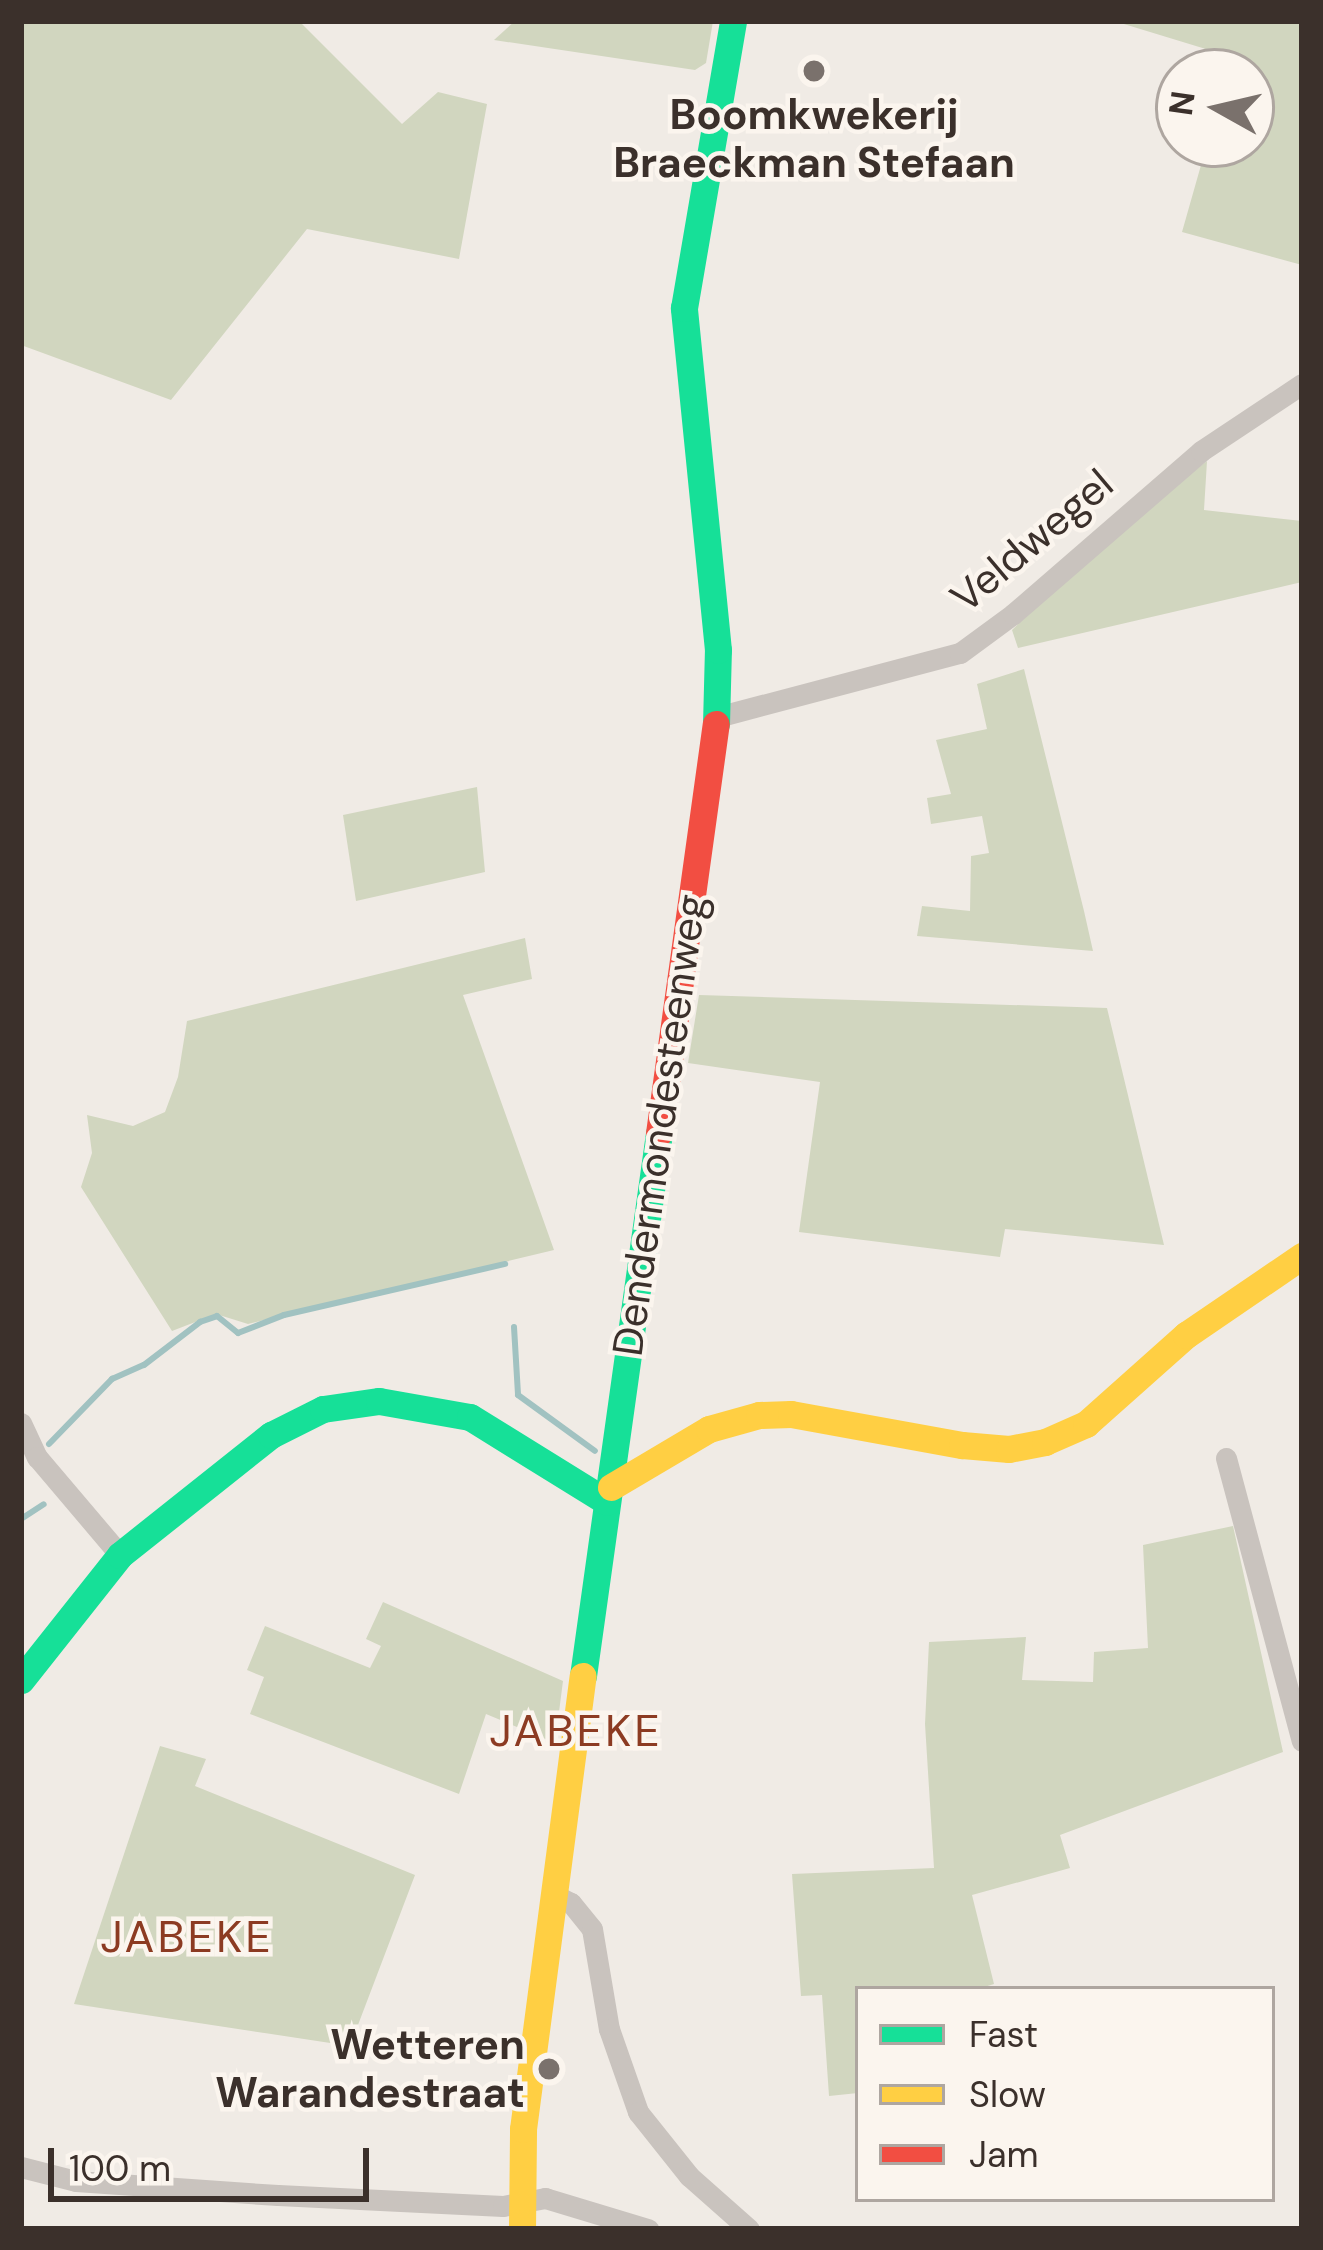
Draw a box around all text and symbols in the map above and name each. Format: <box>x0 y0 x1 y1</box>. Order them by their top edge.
north arrow <box>1155 48 1275 168</box>
marker: Boomkwekerij Braeckman Stefaan <box>801 58 827 84</box>
text: N <box>1159 88 1205 118</box>
place label: Boomkwekerij Braeckman Stefaan <box>613 90 1015 188</box>
street label: Veldwegel <box>941 459 1123 623</box>
street label: Dendermondesteenweg <box>603 891 717 1359</box>
district label: JABEKE <box>489 1704 663 1758</box>
district label: JABEKE <box>100 1910 274 1964</box>
legend <box>855 1986 1275 2202</box>
text: Fast <box>969 2011 1038 2058</box>
place label: Wetteren Warandestraat <box>215 2020 525 2118</box>
marker: Wetteren Warandestraat <box>536 2056 562 2082</box>
text: Slow <box>969 2071 1046 2118</box>
scale bar <box>54 2124 375 2198</box>
text: Jam <box>969 2131 1039 2178</box>
text: 100 m <box>69 2145 171 2192</box>

